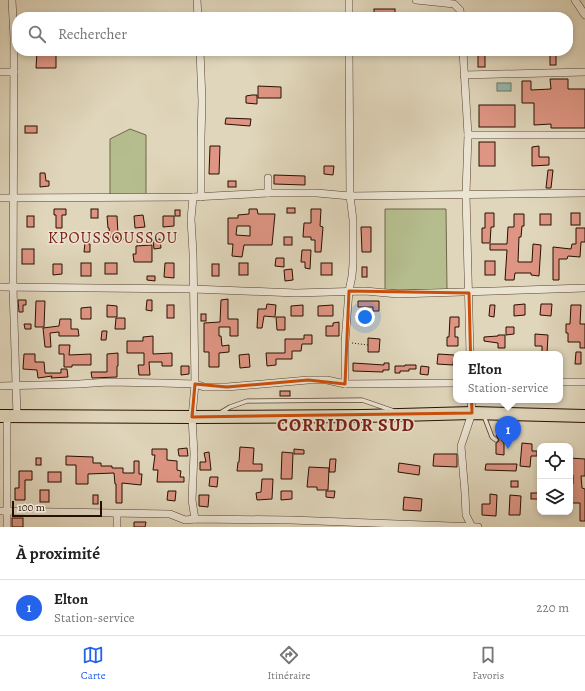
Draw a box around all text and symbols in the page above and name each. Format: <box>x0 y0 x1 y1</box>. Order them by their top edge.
search box <box>12 12 573 56</box>
icon: search <box>26 23 48 45</box>
text: Rechercher <box>58 24 127 44</box>
district label: KPOUSSOUSSOU <box>48 227 178 249</box>
your location <box>355 307 375 327</box>
popup <box>453 351 563 403</box>
text: Elton <box>468 359 502 379</box>
text: Station-service <box>468 379 548 396</box>
district label: CORRIDOR SUD <box>277 413 415 437</box>
pin: 1 <box>495 416 521 449</box>
map controls <box>537 443 573 515</box>
button: locate <box>537 443 573 479</box>
button: layers <box>537 479 573 515</box>
scale bar <box>12 499 102 518</box>
text: 100 m <box>18 500 45 515</box>
text: À proximité <box>16 542 100 565</box>
text: Elton <box>54 589 88 609</box>
text: 1 <box>27 599 31 616</box>
text: 220 m <box>536 599 569 616</box>
text: Station-service <box>54 609 135 626</box>
tab: Carte <box>81 644 106 683</box>
tab: Itinéraire <box>267 644 310 683</box>
tab: Favoris <box>472 644 504 683</box>

